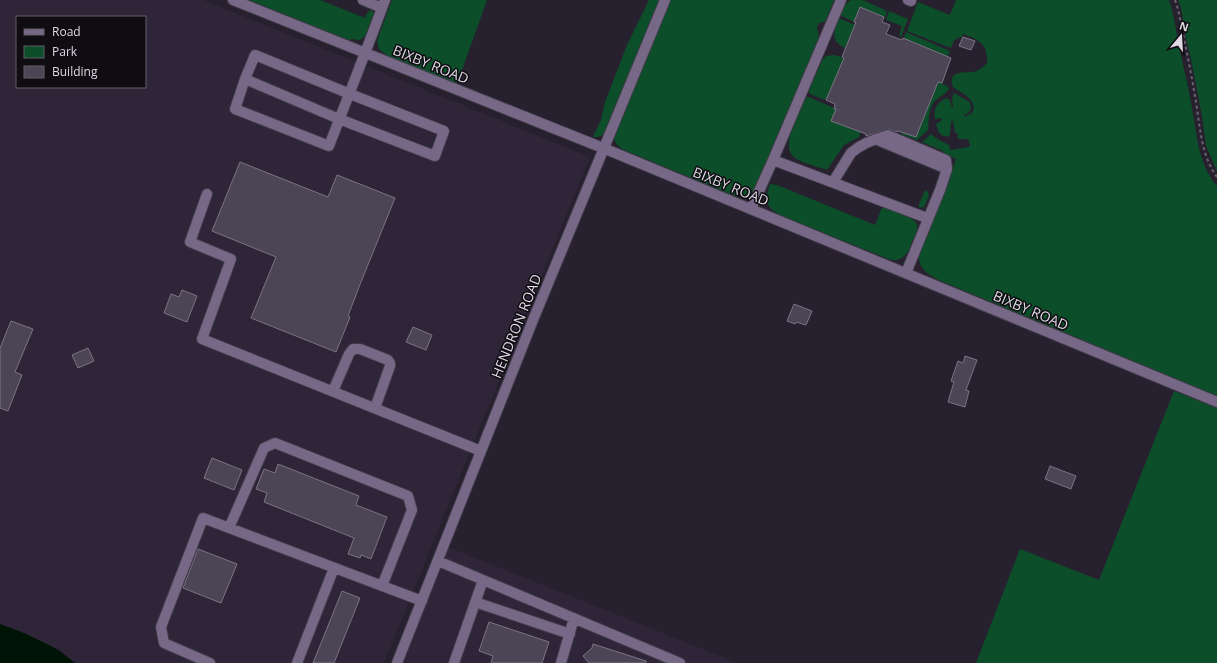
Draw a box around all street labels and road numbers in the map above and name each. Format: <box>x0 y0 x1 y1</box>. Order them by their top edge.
street label: BIXBY ROAD <box>390 40 472 88</box>
street label: BIXBY ROAD <box>690 162 772 210</box>
street label: HENDRON ROAD <box>486 271 546 381</box>
street label: BIXBY ROAD <box>990 286 1072 334</box>

